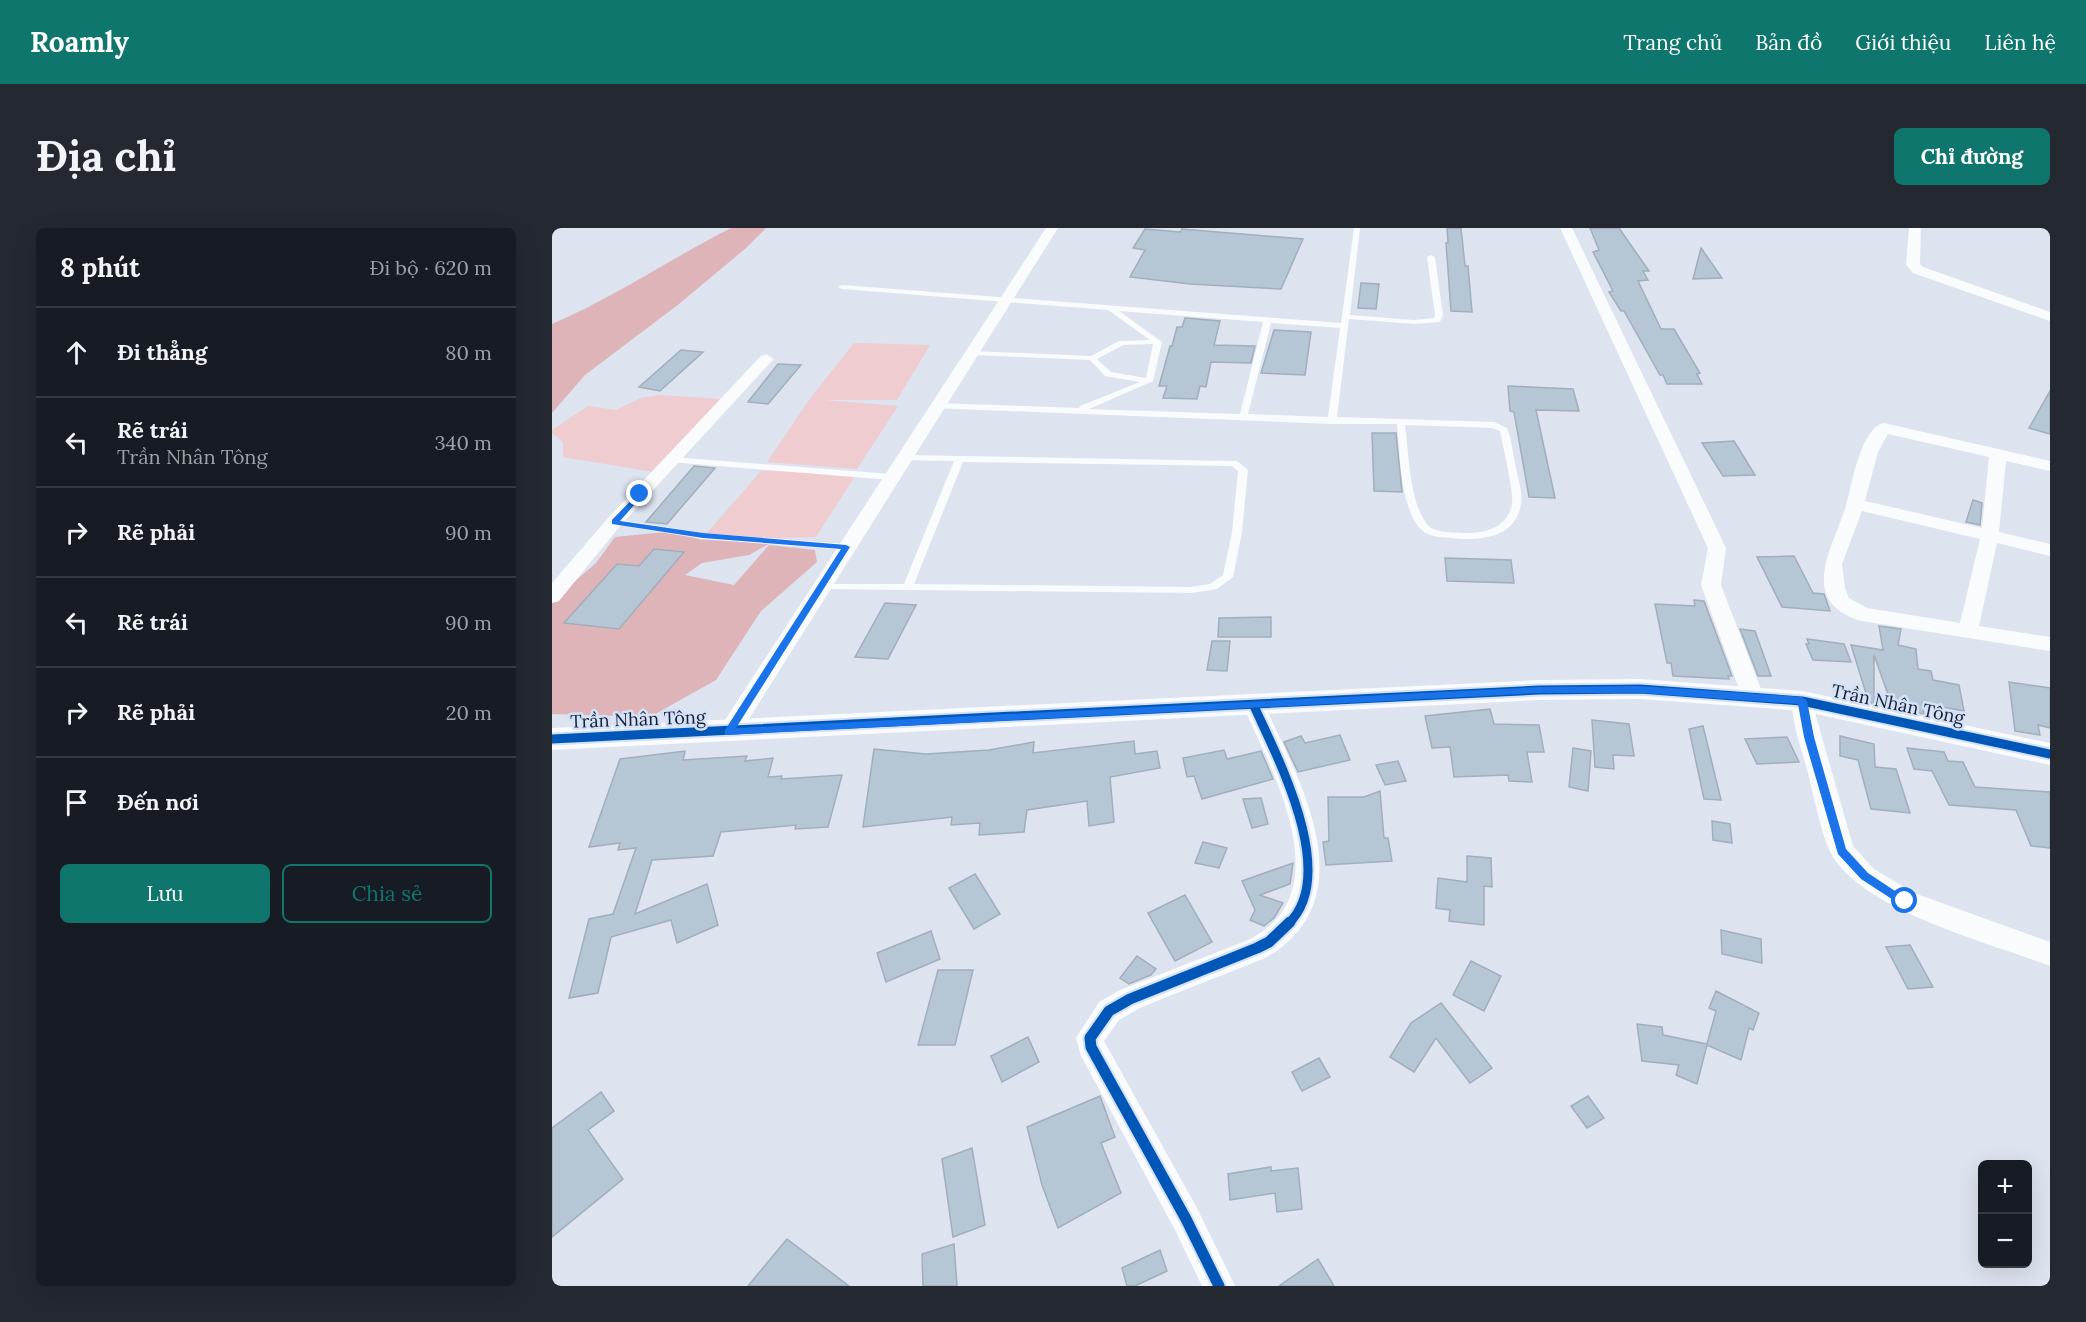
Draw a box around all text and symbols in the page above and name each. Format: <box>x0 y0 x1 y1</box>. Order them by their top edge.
text: Roamly <box>30 24 129 60</box>
text: Trang chủ <box>1623 29 1722 56</box>
text: Bản đồ <box>1755 29 1822 56</box>
text: Giới thiệu <box>1855 29 1951 56</box>
text: Liên hệ <box>1984 29 2056 56</box>
button: Chỉ đường <box>1894 128 2050 185</box>
text: Địa chỉ <box>36 129 176 183</box>
text: 8 phút <box>60 251 140 284</box>
text: Đi bộ · 620 m <box>370 255 492 280</box>
icon: ahead <box>60 336 93 369</box>
text: Đi thẳng <box>117 338 207 366</box>
text: 80 m <box>445 340 492 365</box>
text: Rẽ trái <box>117 416 188 444</box>
icon: left <box>60 426 93 459</box>
text: 340 m <box>434 430 492 455</box>
text: Trần Nhân Tông <box>117 444 268 469</box>
route end <box>626 480 652 506</box>
icon: right <box>60 516 93 549</box>
text: Rẽ phải <box>117 518 195 546</box>
text: 90 m <box>445 520 492 545</box>
icon: left <box>60 606 93 639</box>
text: Rẽ trái <box>117 608 188 636</box>
text: 90 m <box>445 610 492 635</box>
street label: Trần Nhân Tông <box>1829 679 1968 730</box>
icon: right <box>60 696 93 729</box>
text: Rẽ phải <box>117 698 195 726</box>
text: 20 m <box>446 700 492 725</box>
street label: Trần Nhân Tông <box>570 705 707 733</box>
icon: arrive <box>60 786 93 819</box>
text: Đến nơi <box>117 788 199 816</box>
button: Lưu <box>60 864 270 923</box>
button: Chia sẻ <box>282 864 492 923</box>
route start <box>1891 887 1917 913</box>
map controls <box>1978 1160 2032 1268</box>
button: + <box>1978 1160 2032 1214</box>
button: − <box>1978 1214 2032 1268</box>

